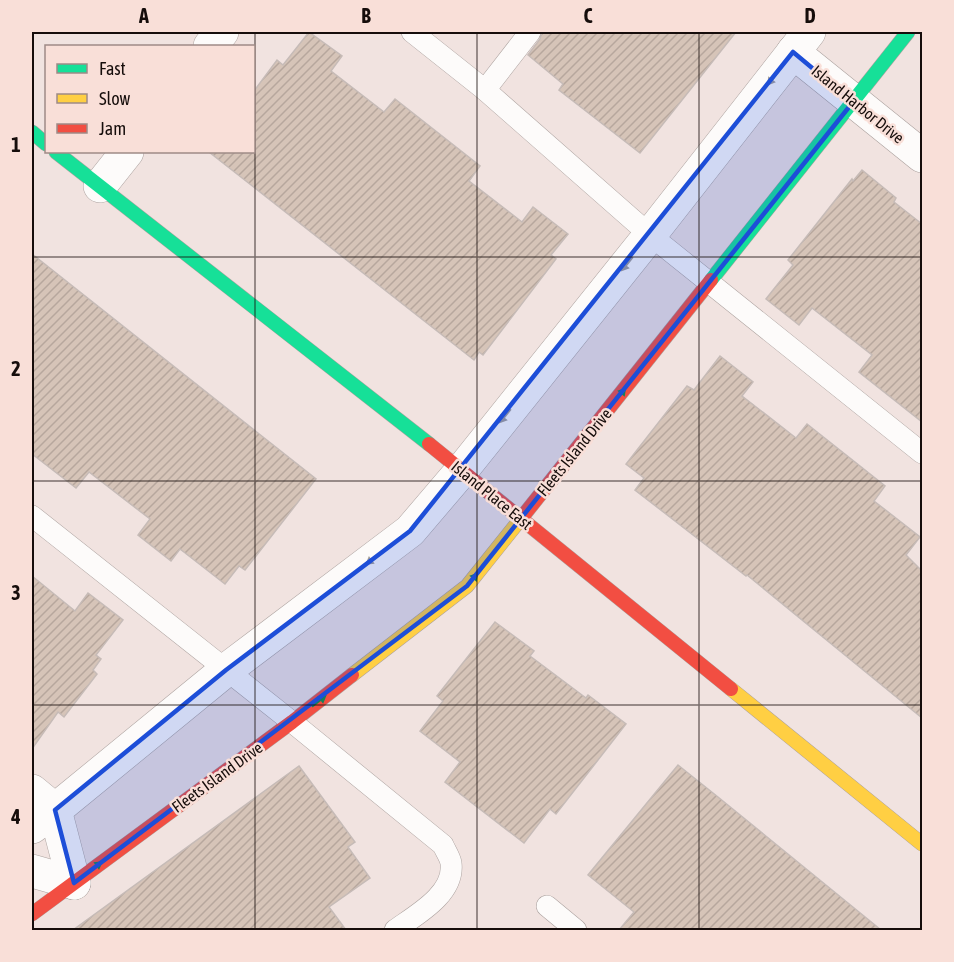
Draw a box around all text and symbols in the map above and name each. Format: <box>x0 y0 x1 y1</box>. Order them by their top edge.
text: A <box>138 4 149 27</box>
text: B <box>361 4 371 27</box>
text: C <box>584 4 593 27</box>
text: D <box>804 4 816 27</box>
legend <box>45 45 255 153</box>
text: Fast <box>99 58 126 79</box>
street label: Island Harbor Drive <box>808 61 908 147</box>
one-way arrow <box>768 70 780 85</box>
text: Slow <box>99 88 130 109</box>
text: Jam <box>99 118 126 139</box>
text: 1 <box>11 133 21 156</box>
one-way arrow <box>620 256 633 272</box>
text: 2 <box>11 357 21 380</box>
one-way arrow <box>614 387 627 403</box>
street label: Fleets Island Drive <box>533 405 615 499</box>
one-way arrow <box>499 408 512 423</box>
street label: Island Place East <box>448 457 536 533</box>
one-way arrow <box>366 552 381 564</box>
one-way arrow <box>465 573 478 588</box>
text: 3 <box>11 581 21 604</box>
one-way arrow <box>312 695 327 707</box>
street label: Fleets Island Drive <box>168 738 266 816</box>
text: 4 <box>10 805 21 828</box>
one-way arrow <box>87 861 103 873</box>

